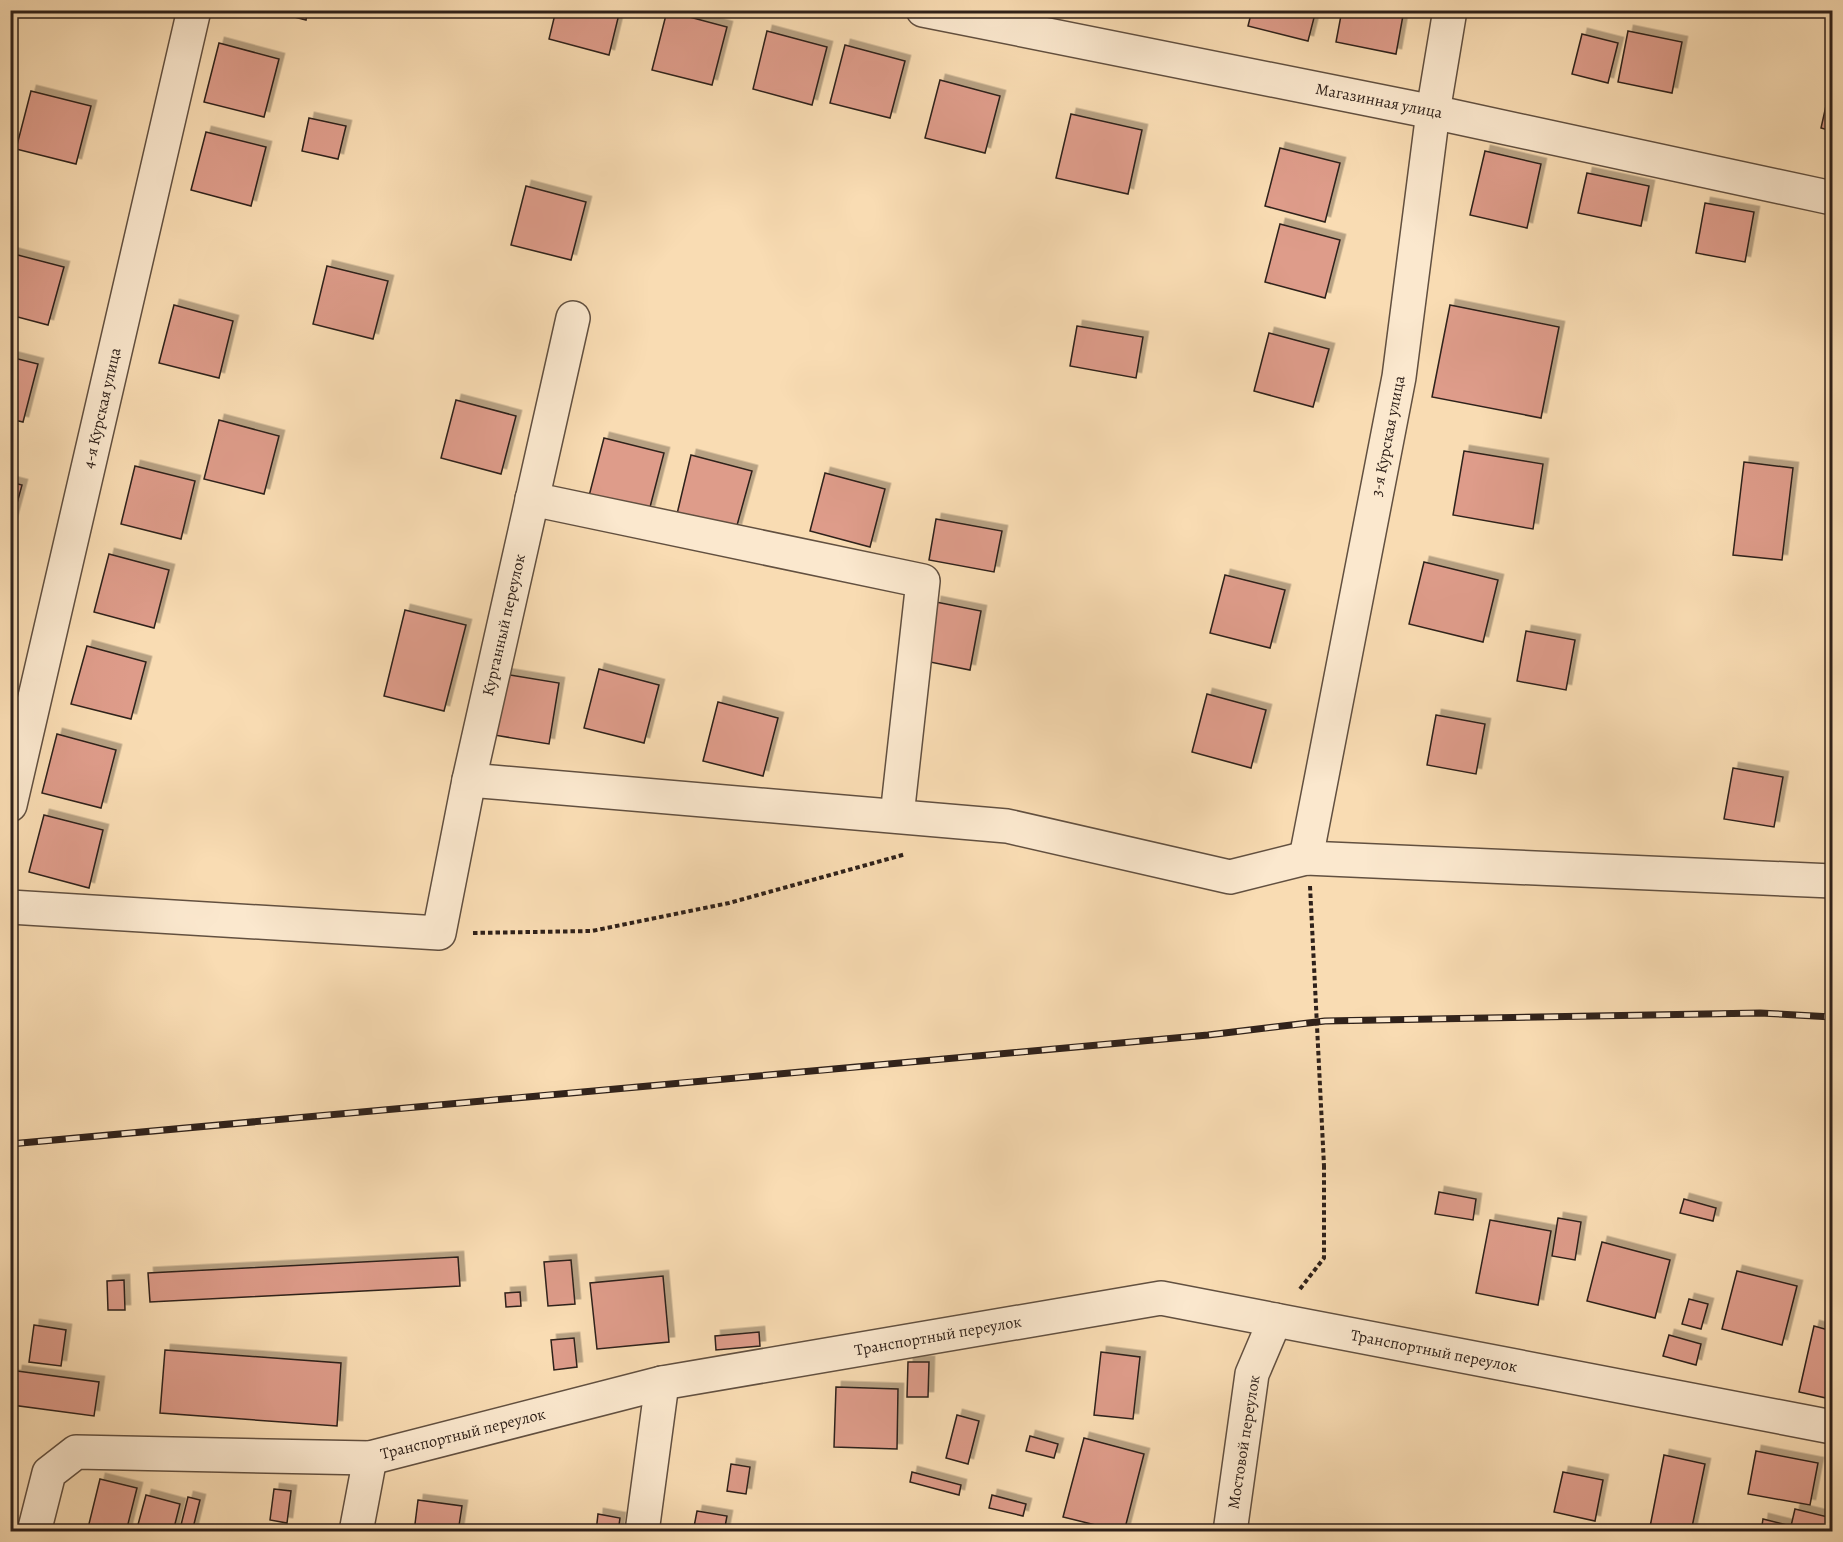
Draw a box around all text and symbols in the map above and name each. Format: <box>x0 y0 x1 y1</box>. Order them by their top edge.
street label: Магазинная улица <box>1314 78 1445 124</box>
street label: 4-я Курская улица <box>77 345 127 471</box>
street label: 3-я Курская улица <box>1365 373 1411 498</box>
street label: Курганный переулок <box>477 552 531 698</box>
street label: Транспортный переулок <box>853 1310 1023 1362</box>
street label: Транспортный переулок <box>1349 1324 1519 1378</box>
street label: Мостовой переулок <box>1223 1373 1265 1511</box>
street label: Транспортный переулок <box>378 1403 548 1465</box>

